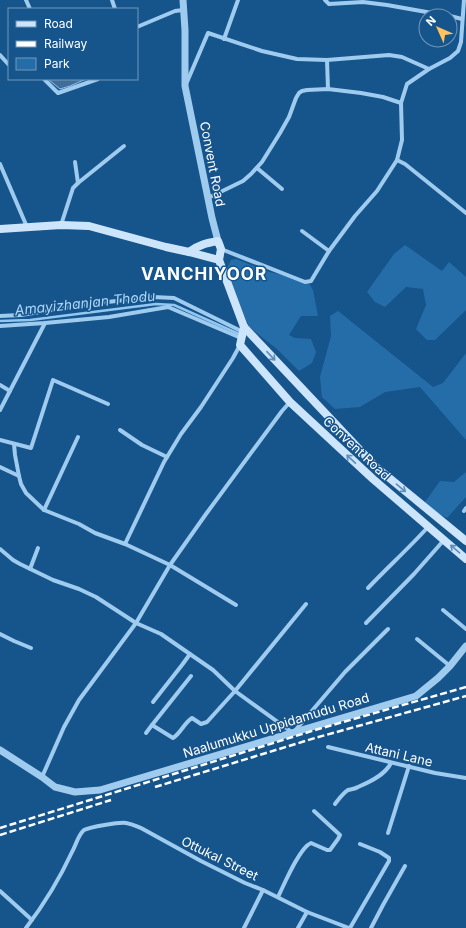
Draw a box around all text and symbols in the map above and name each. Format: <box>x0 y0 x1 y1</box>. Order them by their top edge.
legend <box>8 8 138 80</box>
north arrow <box>418 8 458 48</box>
text: N <box>423 13 439 29</box>
text: Road <box>44 16 73 31</box>
text: Railway <box>44 36 88 51</box>
text: Park <box>44 56 70 71</box>
street label: Convent Road <box>197 120 229 208</box>
district label: VANCHIYOOR <box>141 264 267 284</box>
water label: Amayizhanjan Thodu <box>13 287 156 318</box>
one-way arrow <box>266 351 276 361</box>
street label: Convent Road <box>320 413 394 483</box>
one-way arrow <box>346 454 356 464</box>
one-way arrow <box>396 484 406 493</box>
one-way arrow <box>450 545 460 554</box>
street label: Naalumukku Uppidamudu Road <box>181 689 371 761</box>
street label: Attani Lane <box>364 738 434 770</box>
street label: Ottukal Street <box>179 832 261 884</box>

